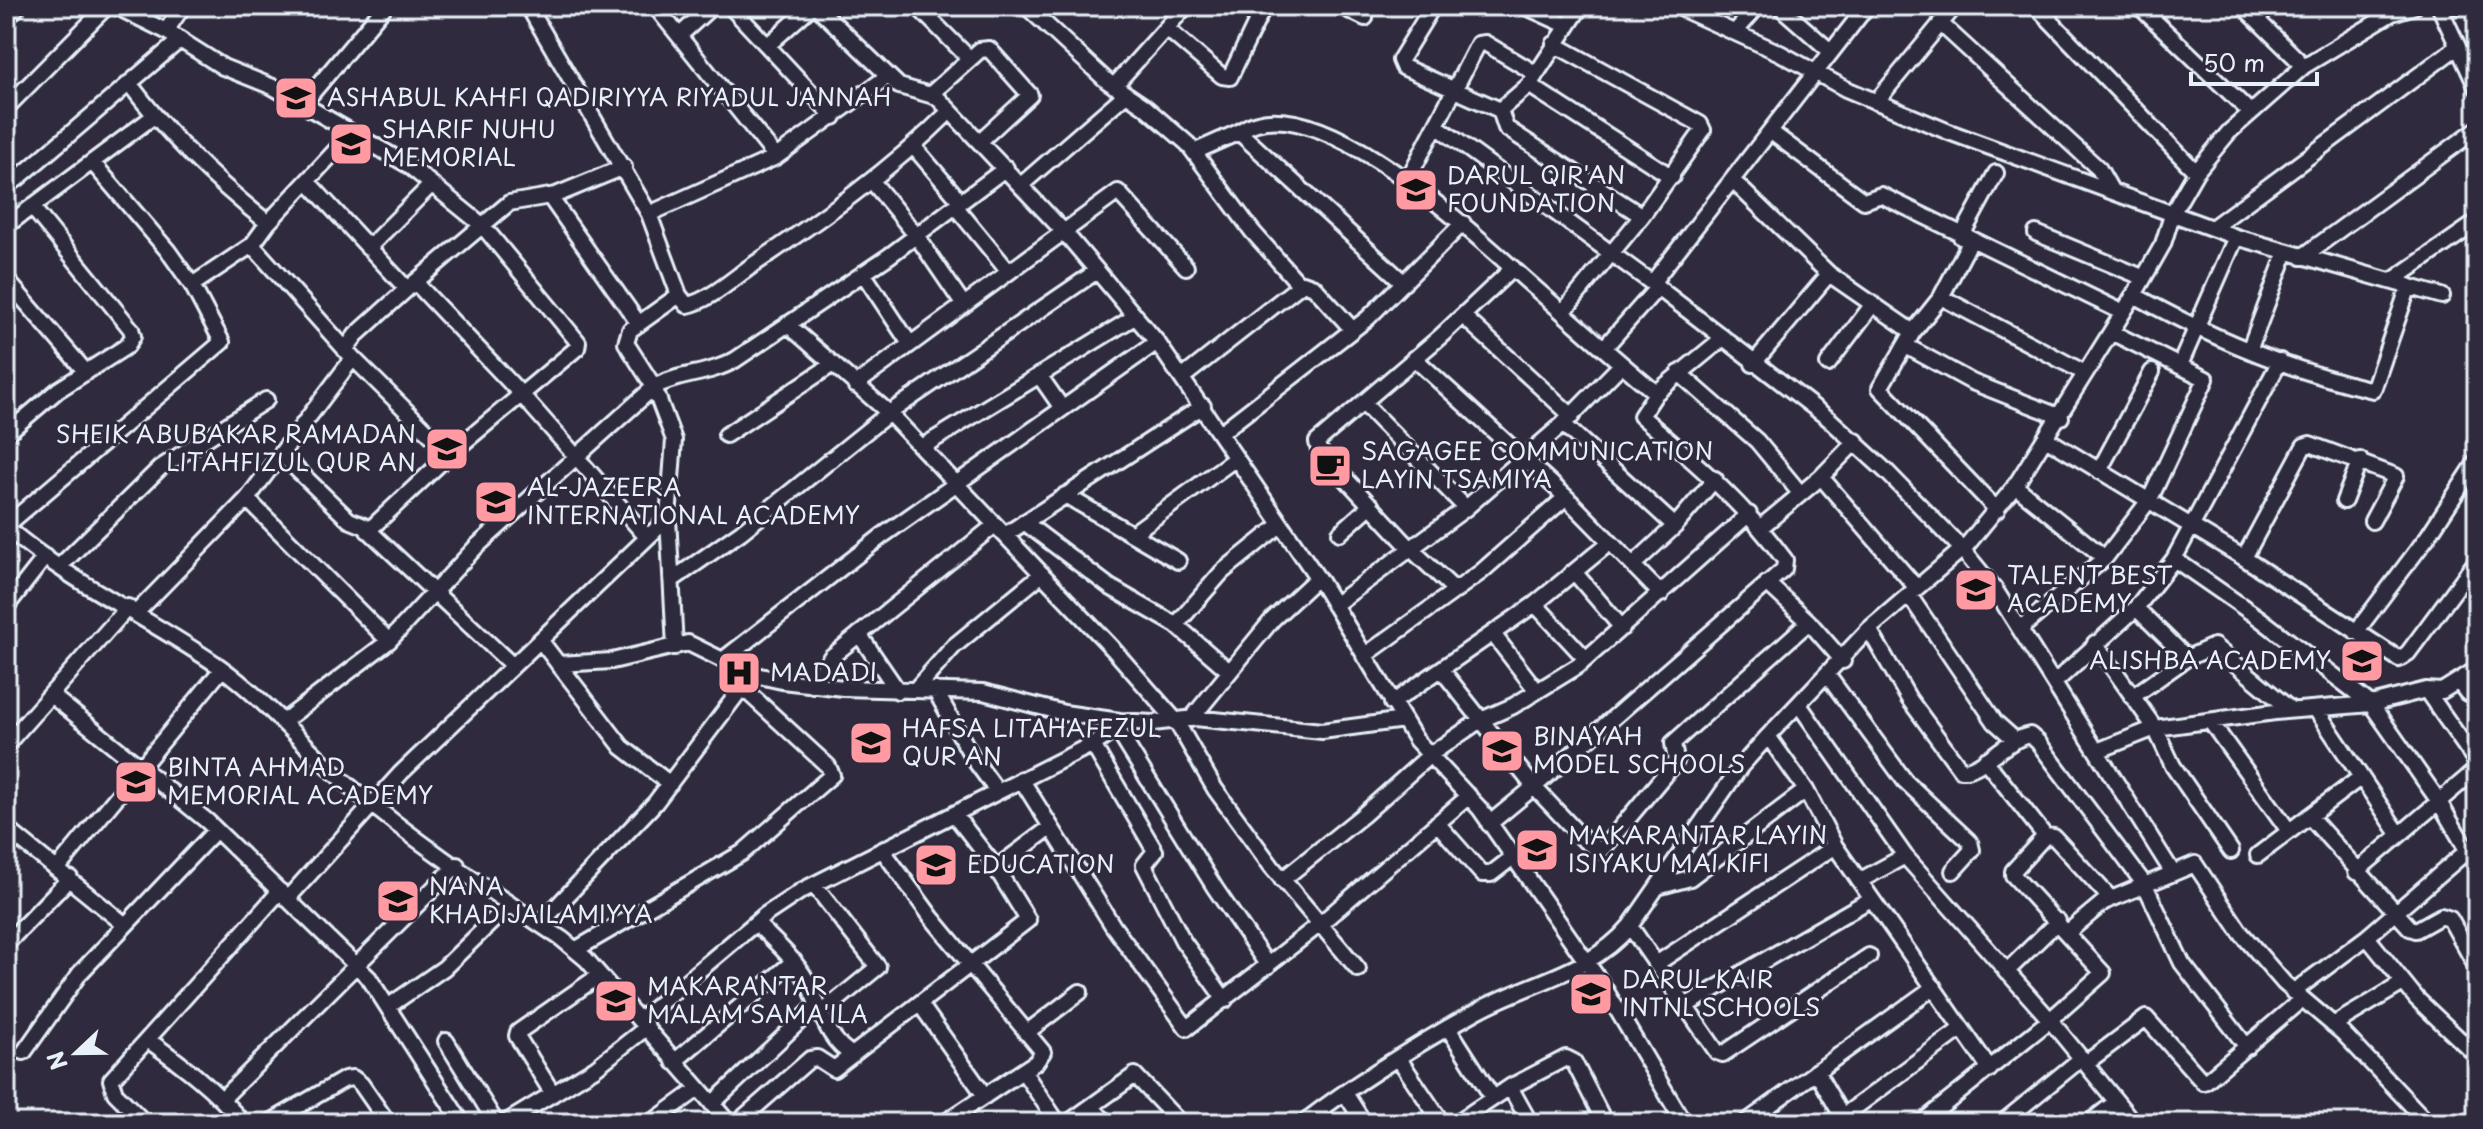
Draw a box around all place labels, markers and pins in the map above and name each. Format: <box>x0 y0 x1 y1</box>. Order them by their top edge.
school or university icon: ASHABUL KAHFI QADIRIYYA RIYADUL JANNAH <box>272 74 320 122</box>
place label: ASHABUL KAHFI QADIRIYYA RIYADUL JANNAH <box>327 78 891 114</box>
place label: SHARIF NUHU MEMORIAL <box>382 110 556 174</box>
school or university icon: SHARIF NUHU MEMORIAL <box>327 120 375 168</box>
place label: DARUL QIR'AN FOUNDATION <box>1447 156 1625 220</box>
school or university icon: DARUL QIR'AN FOUNDATION <box>1392 166 1440 214</box>
place label: SHEIK ABUBAKAR RAMADAN LITAHFIZUL QUR AN <box>56 415 416 479</box>
school or university icon: SHEIK ABUBAKAR RAMADAN LITAHFIZUL QUR AN <box>423 425 471 473</box>
place label: SAGAGEE COMMUNICATION LAYIN TSAMIYA <box>1361 432 1713 496</box>
cafe icon: SAGAGEE COMMUNICATION LAYIN TSAMIYA <box>1306 442 1354 490</box>
place label: AL-JAZEERA INTERNATIONAL ACADEMY <box>527 468 860 532</box>
school or university icon: AL-JAZEERA INTERNATIONAL ACADEMY <box>472 478 520 526</box>
place label: TALENT BEST ACADEMY <box>2007 556 2173 620</box>
school or university icon: TALENT BEST ACADEMY <box>1952 566 2000 614</box>
school or university icon: ALISHBA ACADEMY <box>2338 637 2386 685</box>
place label: ALISHBA ACADEMY <box>2089 641 2331 677</box>
hospital icon: MADADI <box>715 649 763 697</box>
place label: MADADI <box>770 653 877 689</box>
place label: HAFSA LITAHAFEZUL QUR AN <box>902 709 1161 773</box>
place label: BINAYAH MODEL SCHOOLS <box>1533 717 1746 781</box>
school or university icon: HAFSA LITAHAFEZUL QUR AN <box>847 719 895 767</box>
school or university icon: BINAYAH MODEL SCHOOLS <box>1478 727 1526 775</box>
place label: BINTA AHMAD MEMORIAL ACADEMY <box>167 748 433 812</box>
school or university icon: BINTA AHMAD MEMORIAL ACADEMY <box>112 758 160 806</box>
place label: MAKARANTAR LAYIN ISIYAKU MAI KIFI <box>1568 816 1827 880</box>
school or university icon: MAKARANTAR LAYIN ISIYAKU MAI KIFI <box>1513 826 1561 874</box>
school or university icon: EDUCATION <box>912 841 960 889</box>
place label: EDUCATION <box>967 845 1115 881</box>
place label: NANA KHADIJAILAMIYYA <box>429 867 653 931</box>
school or university icon: NANA KHADIJAILAMIYYA <box>374 877 422 925</box>
place label: DARUL KAIR INTNL SCHOOLS <box>1622 960 1821 1024</box>
place label: MAKARANTAR MALAM SAMA'ILA <box>647 967 868 1031</box>
school or university icon: DARUL KAIR INTNL SCHOOLS <box>1567 970 1615 1018</box>
school or university icon: MAKARANTAR MALAM SAMA'ILA <box>592 977 640 1025</box>

